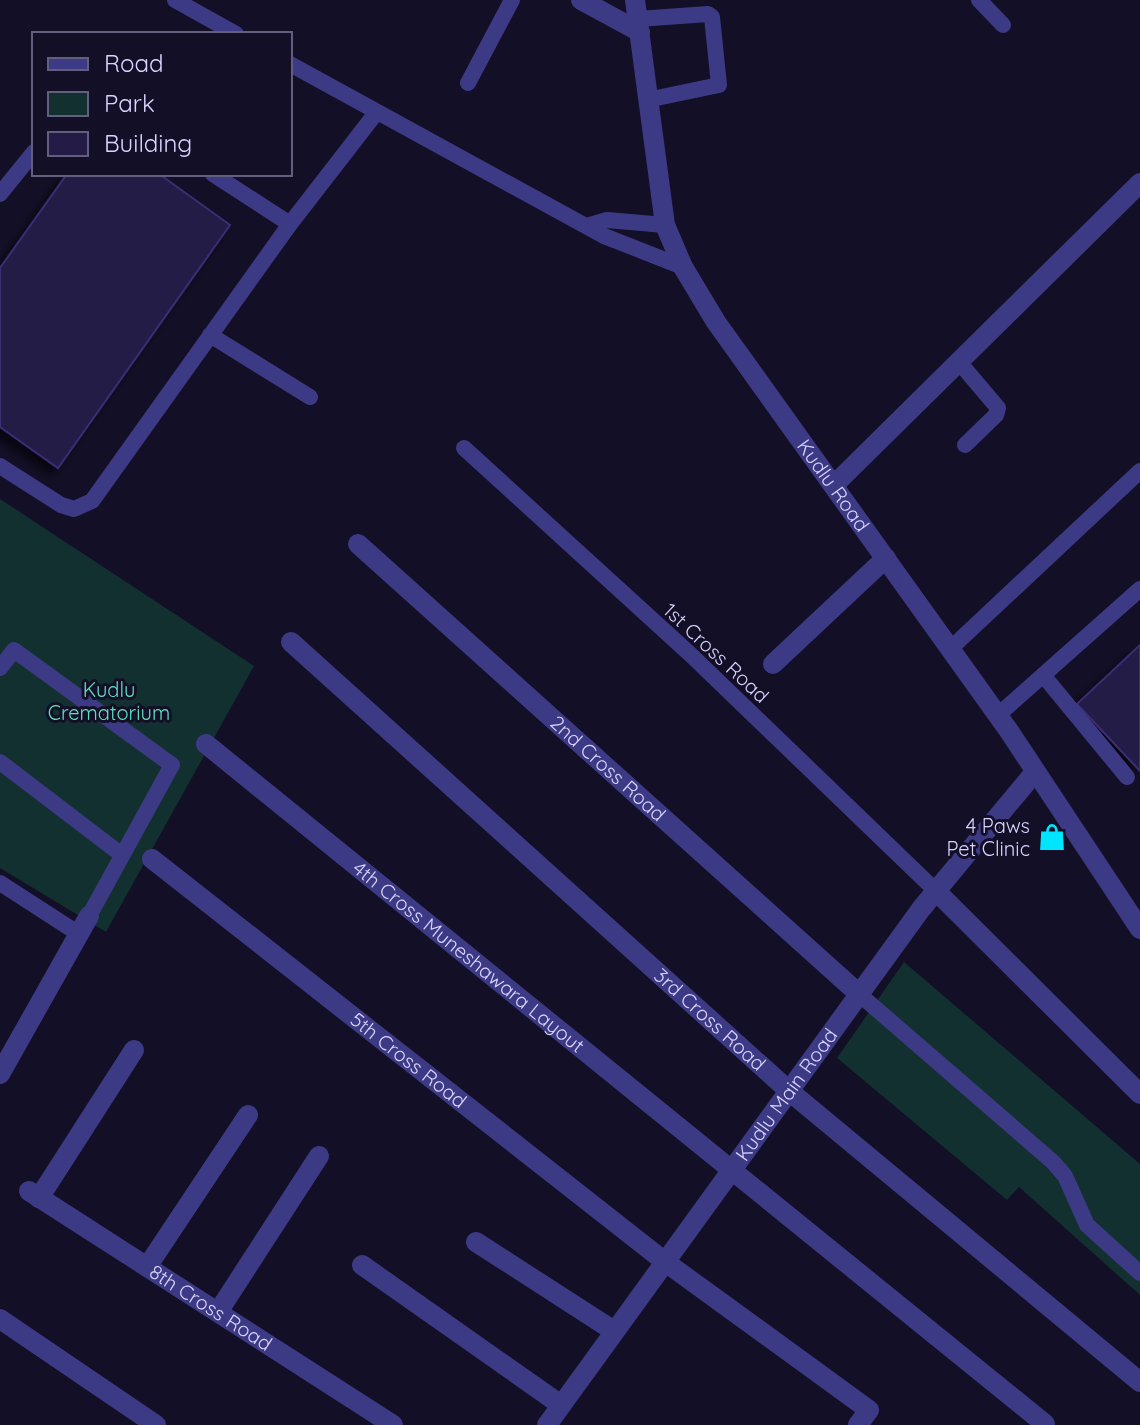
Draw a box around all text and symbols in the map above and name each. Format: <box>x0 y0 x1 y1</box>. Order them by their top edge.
legend <box>32 32 292 176</box>
text: Road <box>104 48 164 78</box>
text: Park <box>104 88 155 118</box>
text: Building <box>104 128 192 158</box>
street label: Kudlu Road <box>792 434 875 536</box>
street label: 1st Cross Road <box>658 597 774 708</box>
park label: Kudlu Crematorium <box>48 677 170 725</box>
street label: 2nd Cross Road <box>545 710 671 826</box>
place label: 4 Paws Pet Clinic <box>947 813 1030 861</box>
shop icon: 4 Paws Pet Clinic <box>1037 822 1067 852</box>
street label: 4th Cross Muneshawara Layout <box>348 855 590 1058</box>
street label: 3rd Cross Road <box>649 963 771 1076</box>
street label: 5th Cross Road <box>346 1007 472 1113</box>
street label: Kudlu Main Road <box>730 1023 842 1166</box>
street label: 8th Cross Road <box>145 1259 277 1356</box>

